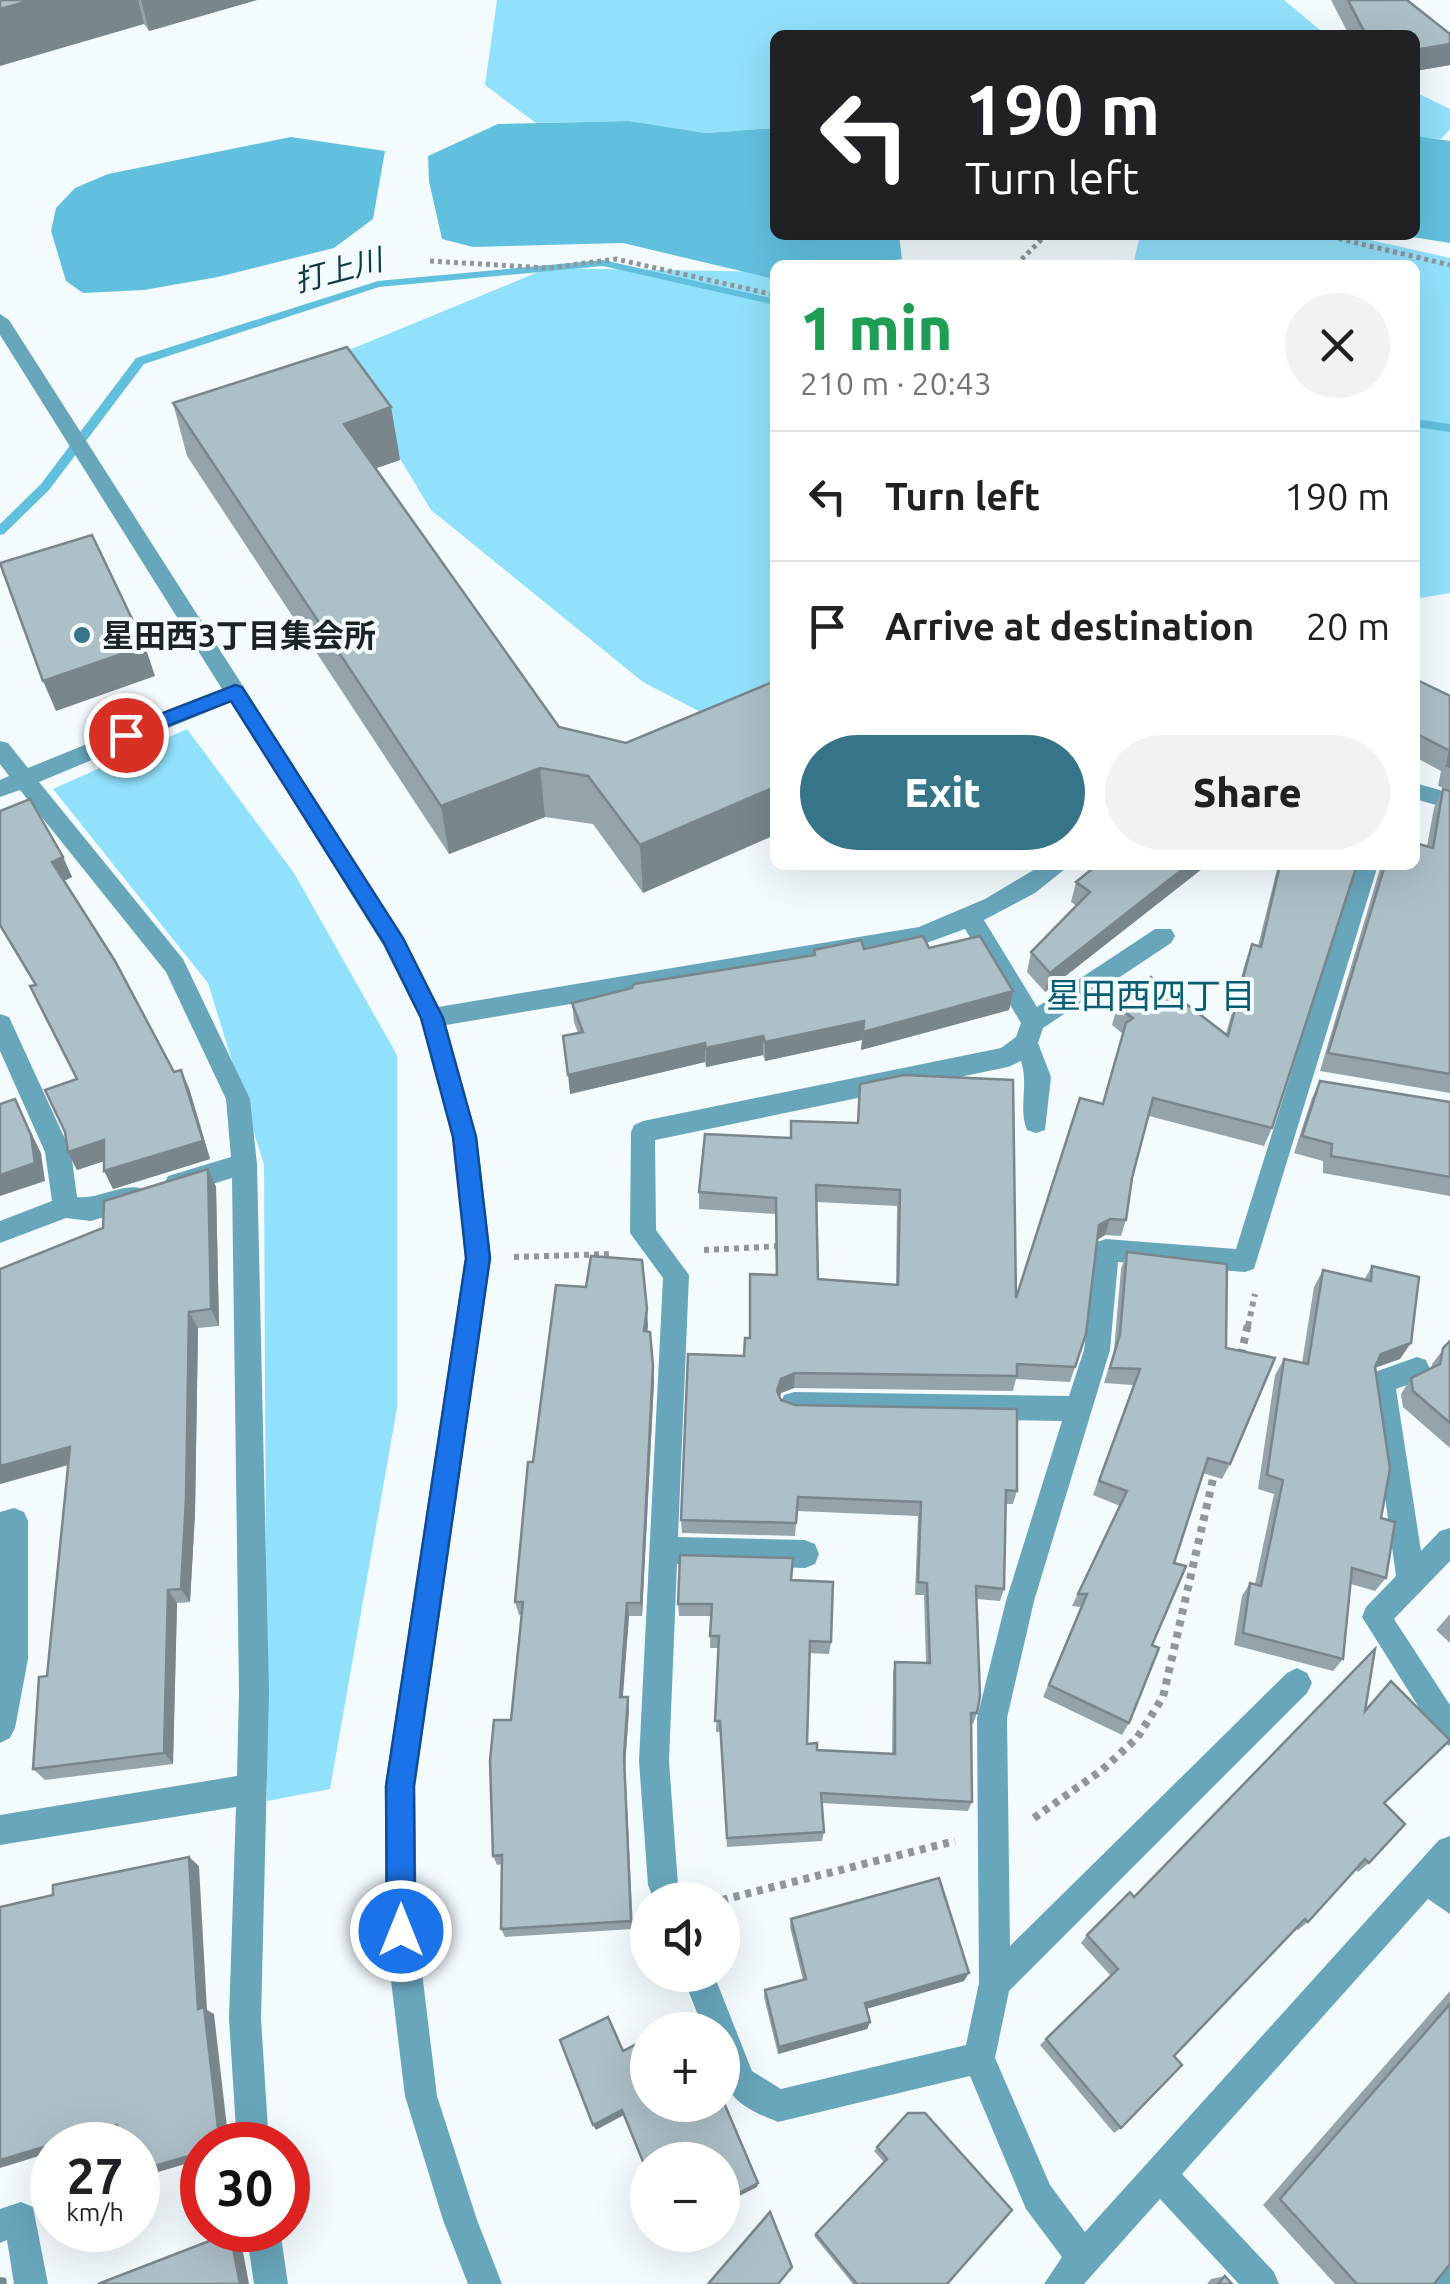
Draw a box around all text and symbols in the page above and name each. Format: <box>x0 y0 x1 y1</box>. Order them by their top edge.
icon: left <box>800 70 930 200</box>
text: 190 m <box>965 70 1160 148</box>
text: Turn left <box>965 152 1139 203</box>
water label: 打上川 <box>290 241 389 298</box>
button: close <box>1285 293 1390 398</box>
text: 1 min <box>800 294 953 361</box>
text: 210 m · 20:43 <box>800 365 992 401</box>
icon: left <box>800 469 855 524</box>
text: Turn left <box>885 475 1040 517</box>
text: 190 m <box>1284 475 1390 517</box>
icon: arrive <box>800 599 855 654</box>
text: Arrive at destination <box>885 605 1254 647</box>
text: 20 m <box>1306 605 1390 647</box>
place label: 星田西3丁目集会所 <box>102 617 376 653</box>
marker: 星田西3丁目集会所 <box>71 624 93 646</box>
pin <box>84 693 169 778</box>
icon: arrive <box>99 708 154 763</box>
button: Exit <box>800 735 1085 850</box>
button: Share <box>1105 735 1390 850</box>
district label: 星田西四丁目 <box>1046 975 1256 1015</box>
position arrow <box>349 1879 453 1983</box>
map controls <box>630 1882 740 2252</box>
button: sound <box>630 1882 740 1992</box>
button: + <box>630 2012 740 2122</box>
speed limit sign: 30 <box>180 2122 310 2252</box>
button: − <box>630 2142 740 2252</box>
text: 27 <box>67 2147 123 2203</box>
text: km/h <box>66 2198 124 2226</box>

